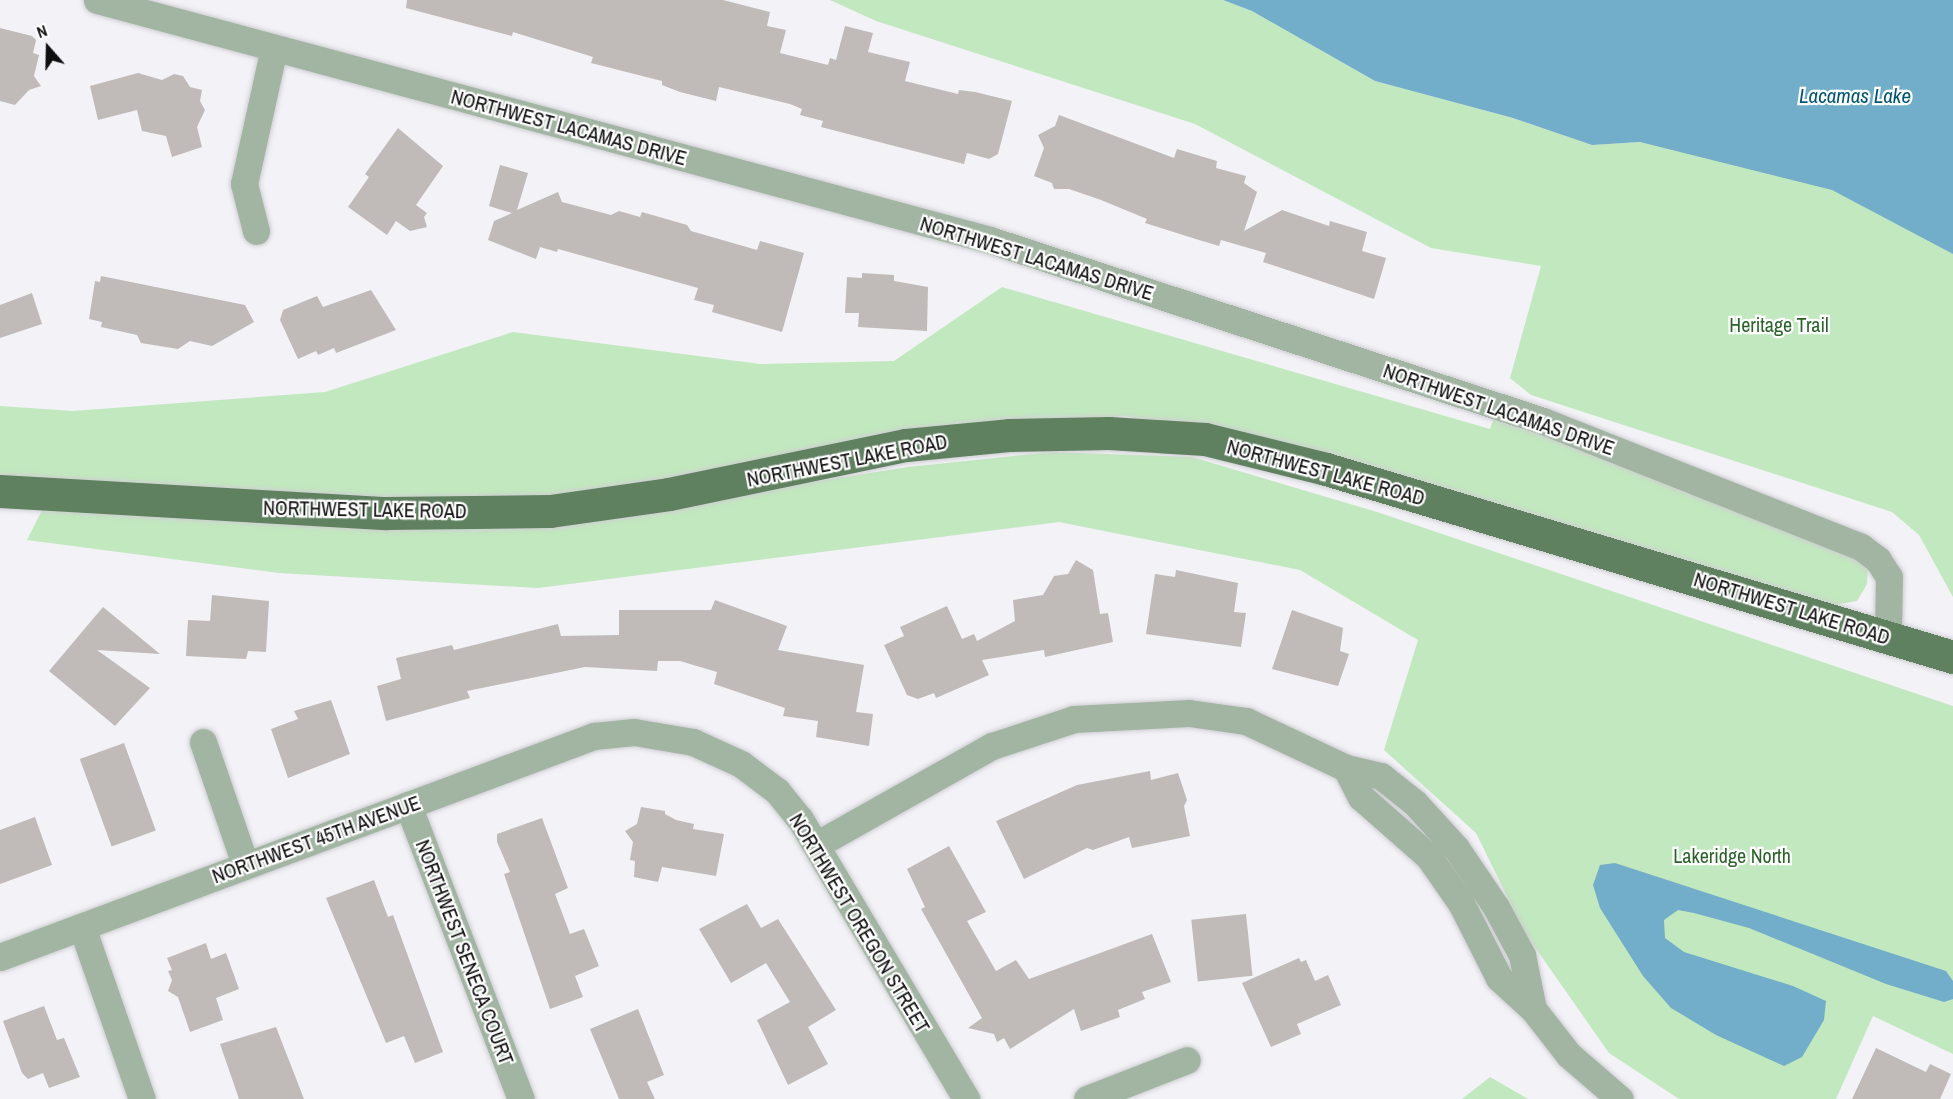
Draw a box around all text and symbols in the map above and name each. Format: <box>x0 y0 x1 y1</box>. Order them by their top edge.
north arrow <box>18 18 78 78</box>
text: N <box>34 19 50 43</box>
water label: Lacamas Lake <box>1799 83 1911 109</box>
street label: NORTHWEST LACAMAS DRIVE <box>449 84 689 170</box>
street label: NORTHWEST LACAMAS DRIVE <box>917 211 1157 305</box>
park label: Heritage Trail <box>1729 312 1829 336</box>
street label: NORTHWEST LACAMAS DRIVE <box>1380 358 1618 460</box>
street label: NORTHWEST LAKE ROAD <box>745 429 949 491</box>
street label: NORTHWEST LAKE ROAD <box>1224 434 1428 510</box>
street label: NORTHWEST LAKE ROAD <box>263 495 467 523</box>
street label: NORTHWEST LAKE ROAD <box>1691 567 1893 649</box>
street label: NORTHWEST 45TH AVENUE <box>208 790 424 888</box>
street label: NORTHWEST OREGON STREET <box>785 809 935 1037</box>
street label: NORTHWEST SENECA COURT <box>411 836 519 1068</box>
park label: Lakeridge North <box>1673 843 1791 867</box>

